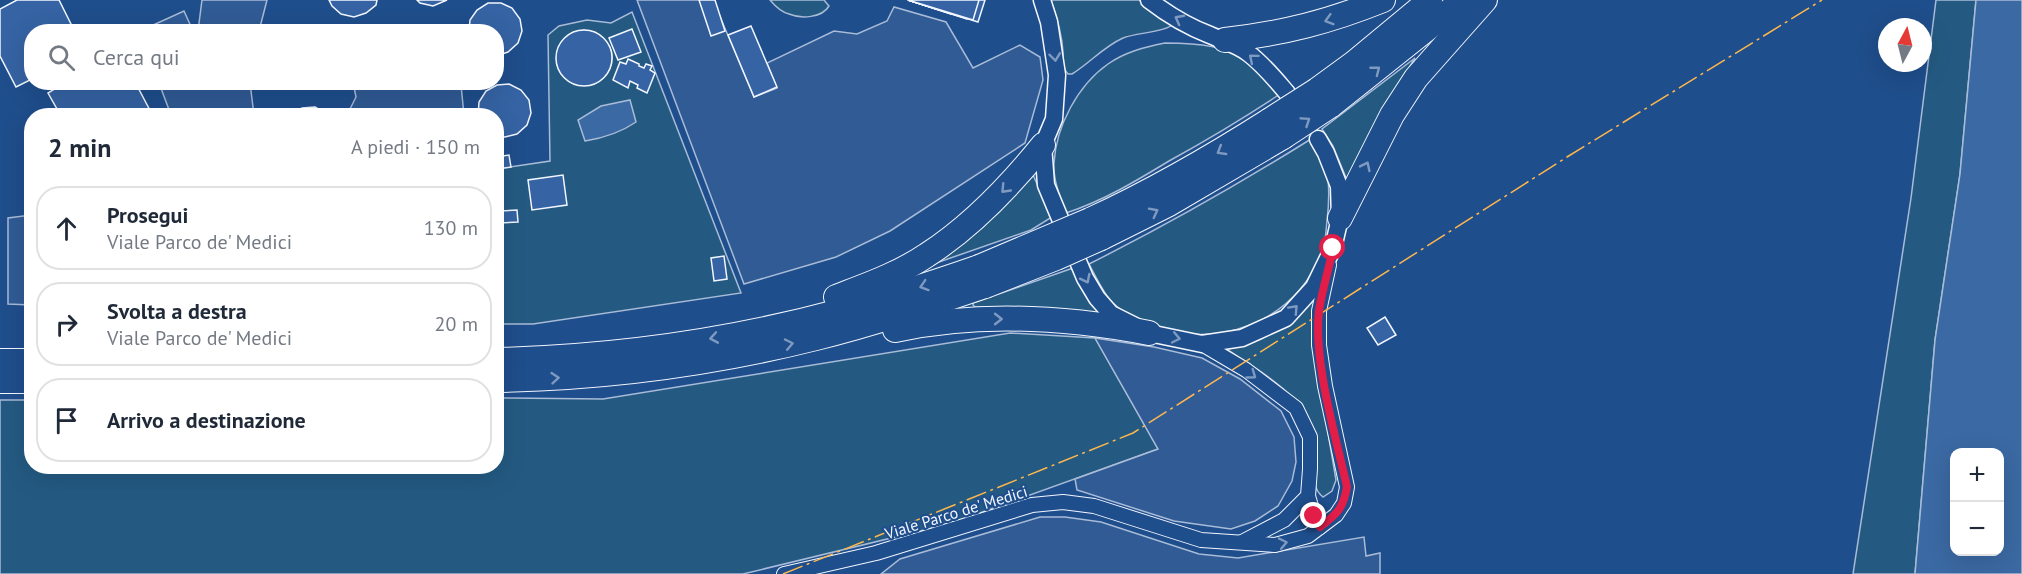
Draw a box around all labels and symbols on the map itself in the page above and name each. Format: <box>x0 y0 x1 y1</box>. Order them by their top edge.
one-way arrow <box>1324 13 1334 26</box>
one-way arrow <box>1174 15 1185 26</box>
north arrow <box>1878 18 1932 72</box>
one-way arrow <box>1048 52 1060 61</box>
one-way arrow <box>1249 54 1260 65</box>
one-way arrow <box>1369 66 1380 77</box>
one-way arrow <box>1300 118 1311 129</box>
one-way arrow <box>1217 144 1227 156</box>
one-way arrow <box>1359 161 1371 172</box>
one-way arrow <box>1001 183 1012 193</box>
one-way arrow <box>1147 207 1158 219</box>
route start <box>1319 234 1345 260</box>
one-way arrow <box>1079 273 1091 284</box>
one-way arrow <box>919 278 930 291</box>
one-way arrow <box>1287 305 1298 316</box>
one-way arrow <box>994 313 1003 325</box>
one-way arrow <box>710 331 719 343</box>
one-way arrow <box>1170 331 1180 344</box>
one-way arrow <box>784 338 794 351</box>
one-way arrow <box>1245 368 1256 379</box>
one-way arrow <box>550 372 559 385</box>
street label: Viale Parco de' Medici <box>881 481 1030 543</box>
route end <box>1300 502 1326 528</box>
one-way arrow <box>1278 537 1288 550</box>

